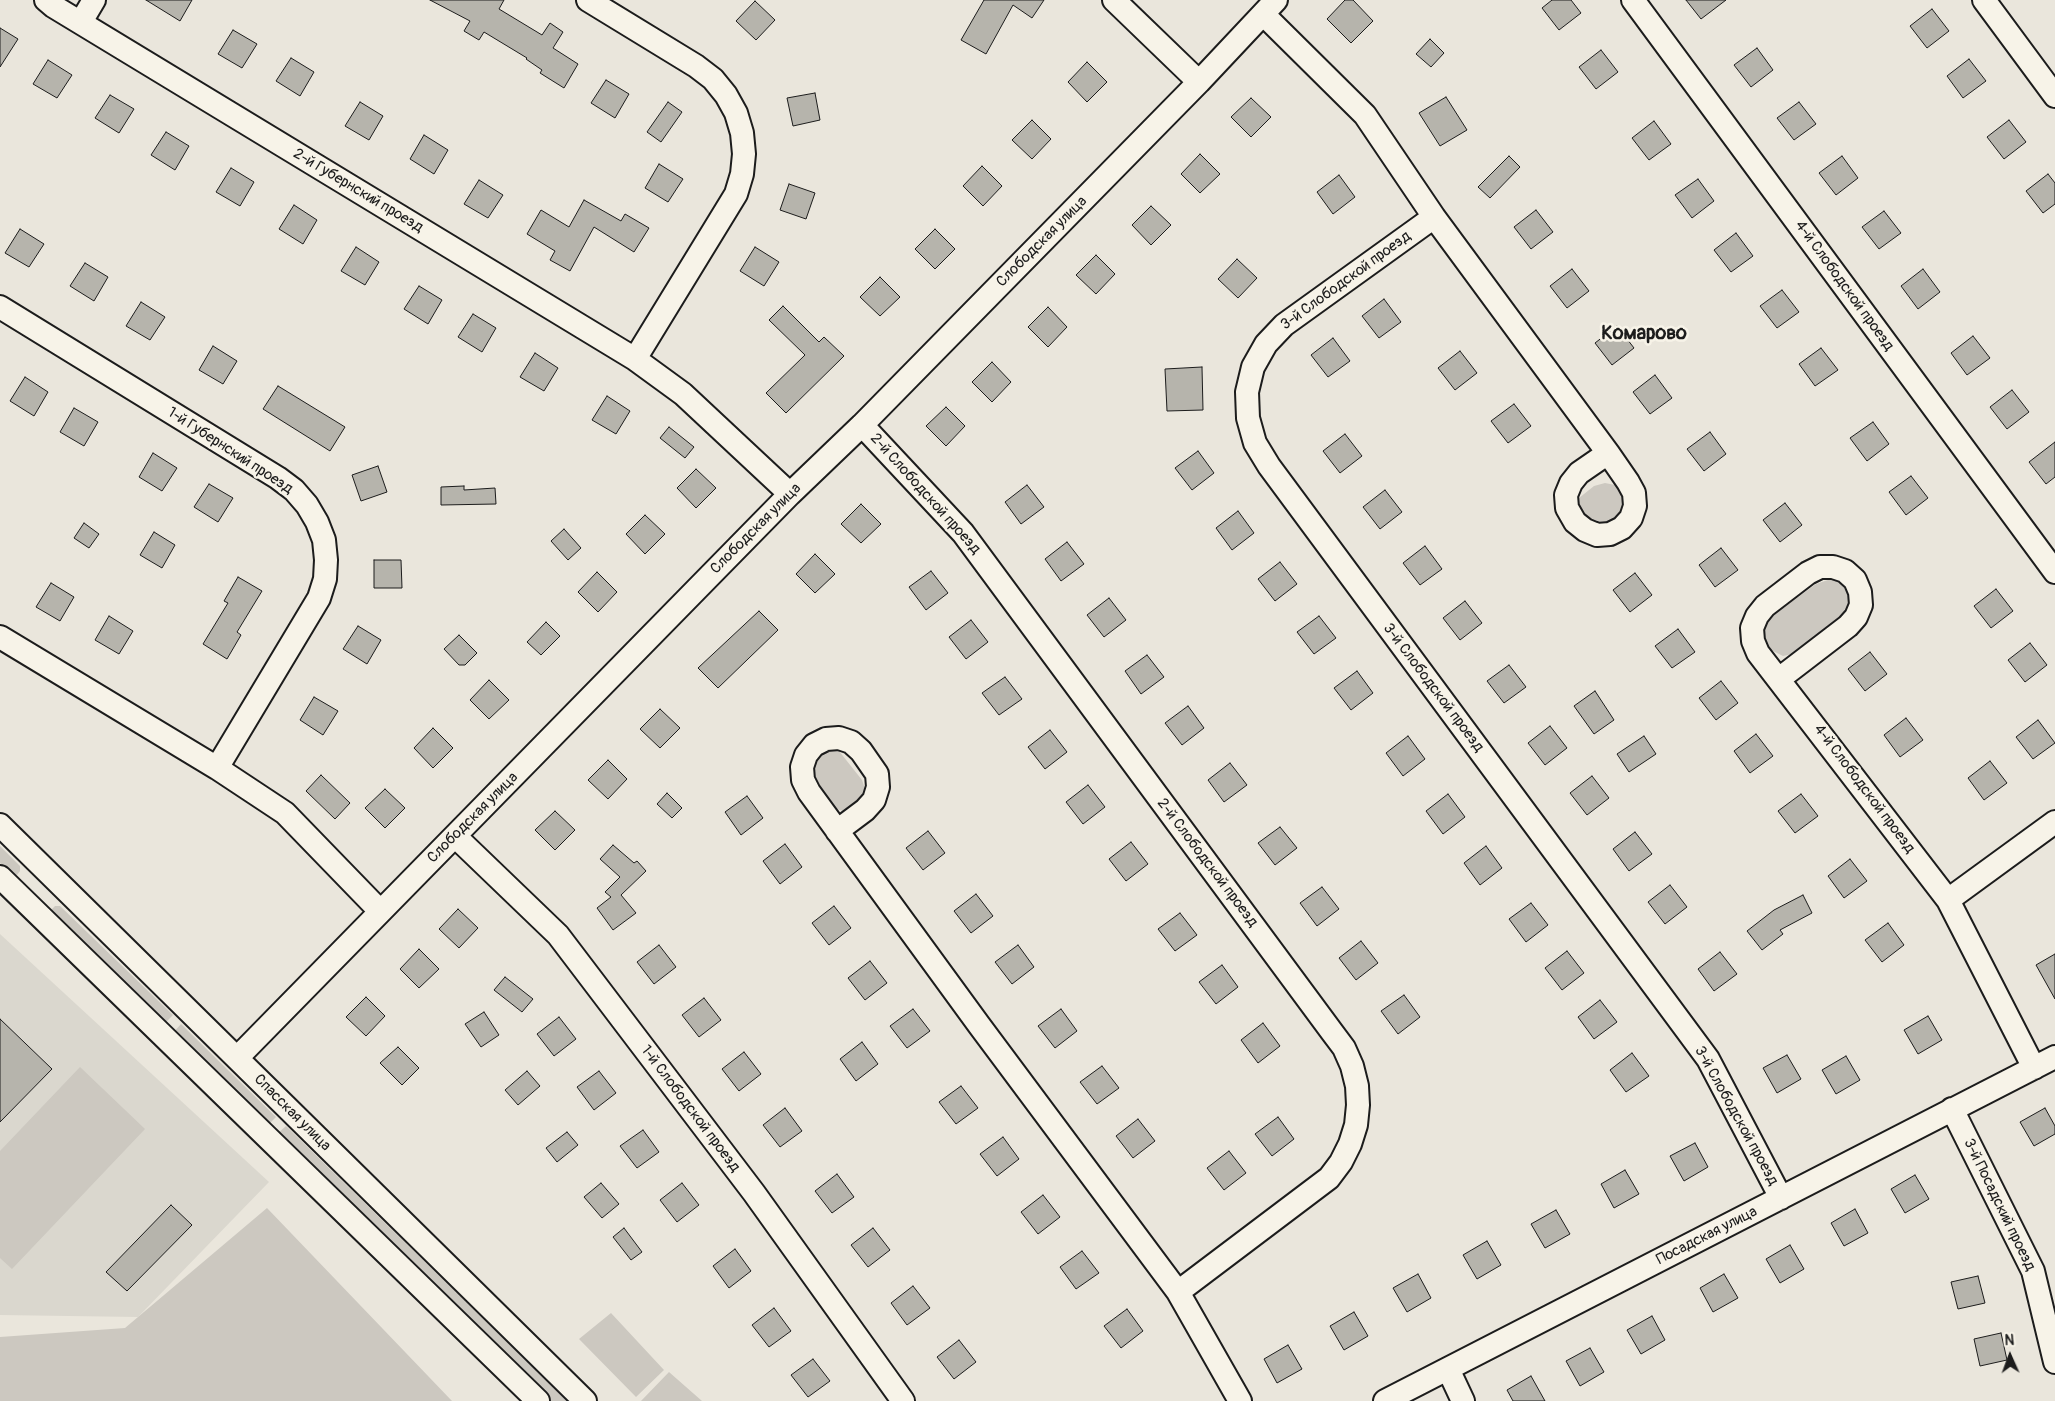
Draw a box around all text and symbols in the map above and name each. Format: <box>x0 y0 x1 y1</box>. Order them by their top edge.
street label: 2-й Губернский проезд <box>290 145 426 237</box>
street label: Слободская улица <box>993 193 1091 291</box>
street label: 4-й Слободской проезд <box>1791 217 1897 355</box>
street label: 3-й Слободской проезд <box>1277 228 1415 334</box>
district label: Комарово <box>1601 322 1687 346</box>
street label: 1-й Губернский проезд <box>164 404 296 498</box>
street label: 2-й Слободской проезд <box>866 430 984 558</box>
street label: Слободская улица <box>707 480 805 578</box>
street label: 3-й Слободской проезд <box>1379 620 1487 756</box>
street label: 4-й Слободской проезд <box>1810 721 1918 857</box>
street label: Слободская улица <box>424 769 522 867</box>
street label: 2-й Слободской проезд <box>1153 795 1261 931</box>
street label: 1-й Слободской проезд <box>637 1042 743 1176</box>
street label: 3-й Слободской проезд <box>1690 1043 1782 1189</box>
street label: Спасская улица <box>250 1071 334 1155</box>
street label: 3-й Посадский проезд <box>1959 1136 2039 1274</box>
street label: Посадская улица <box>1654 1203 1760 1269</box>
north arrow <box>1985 1331 2035 1381</box>
text: N <box>2004 1332 2014 1349</box>

